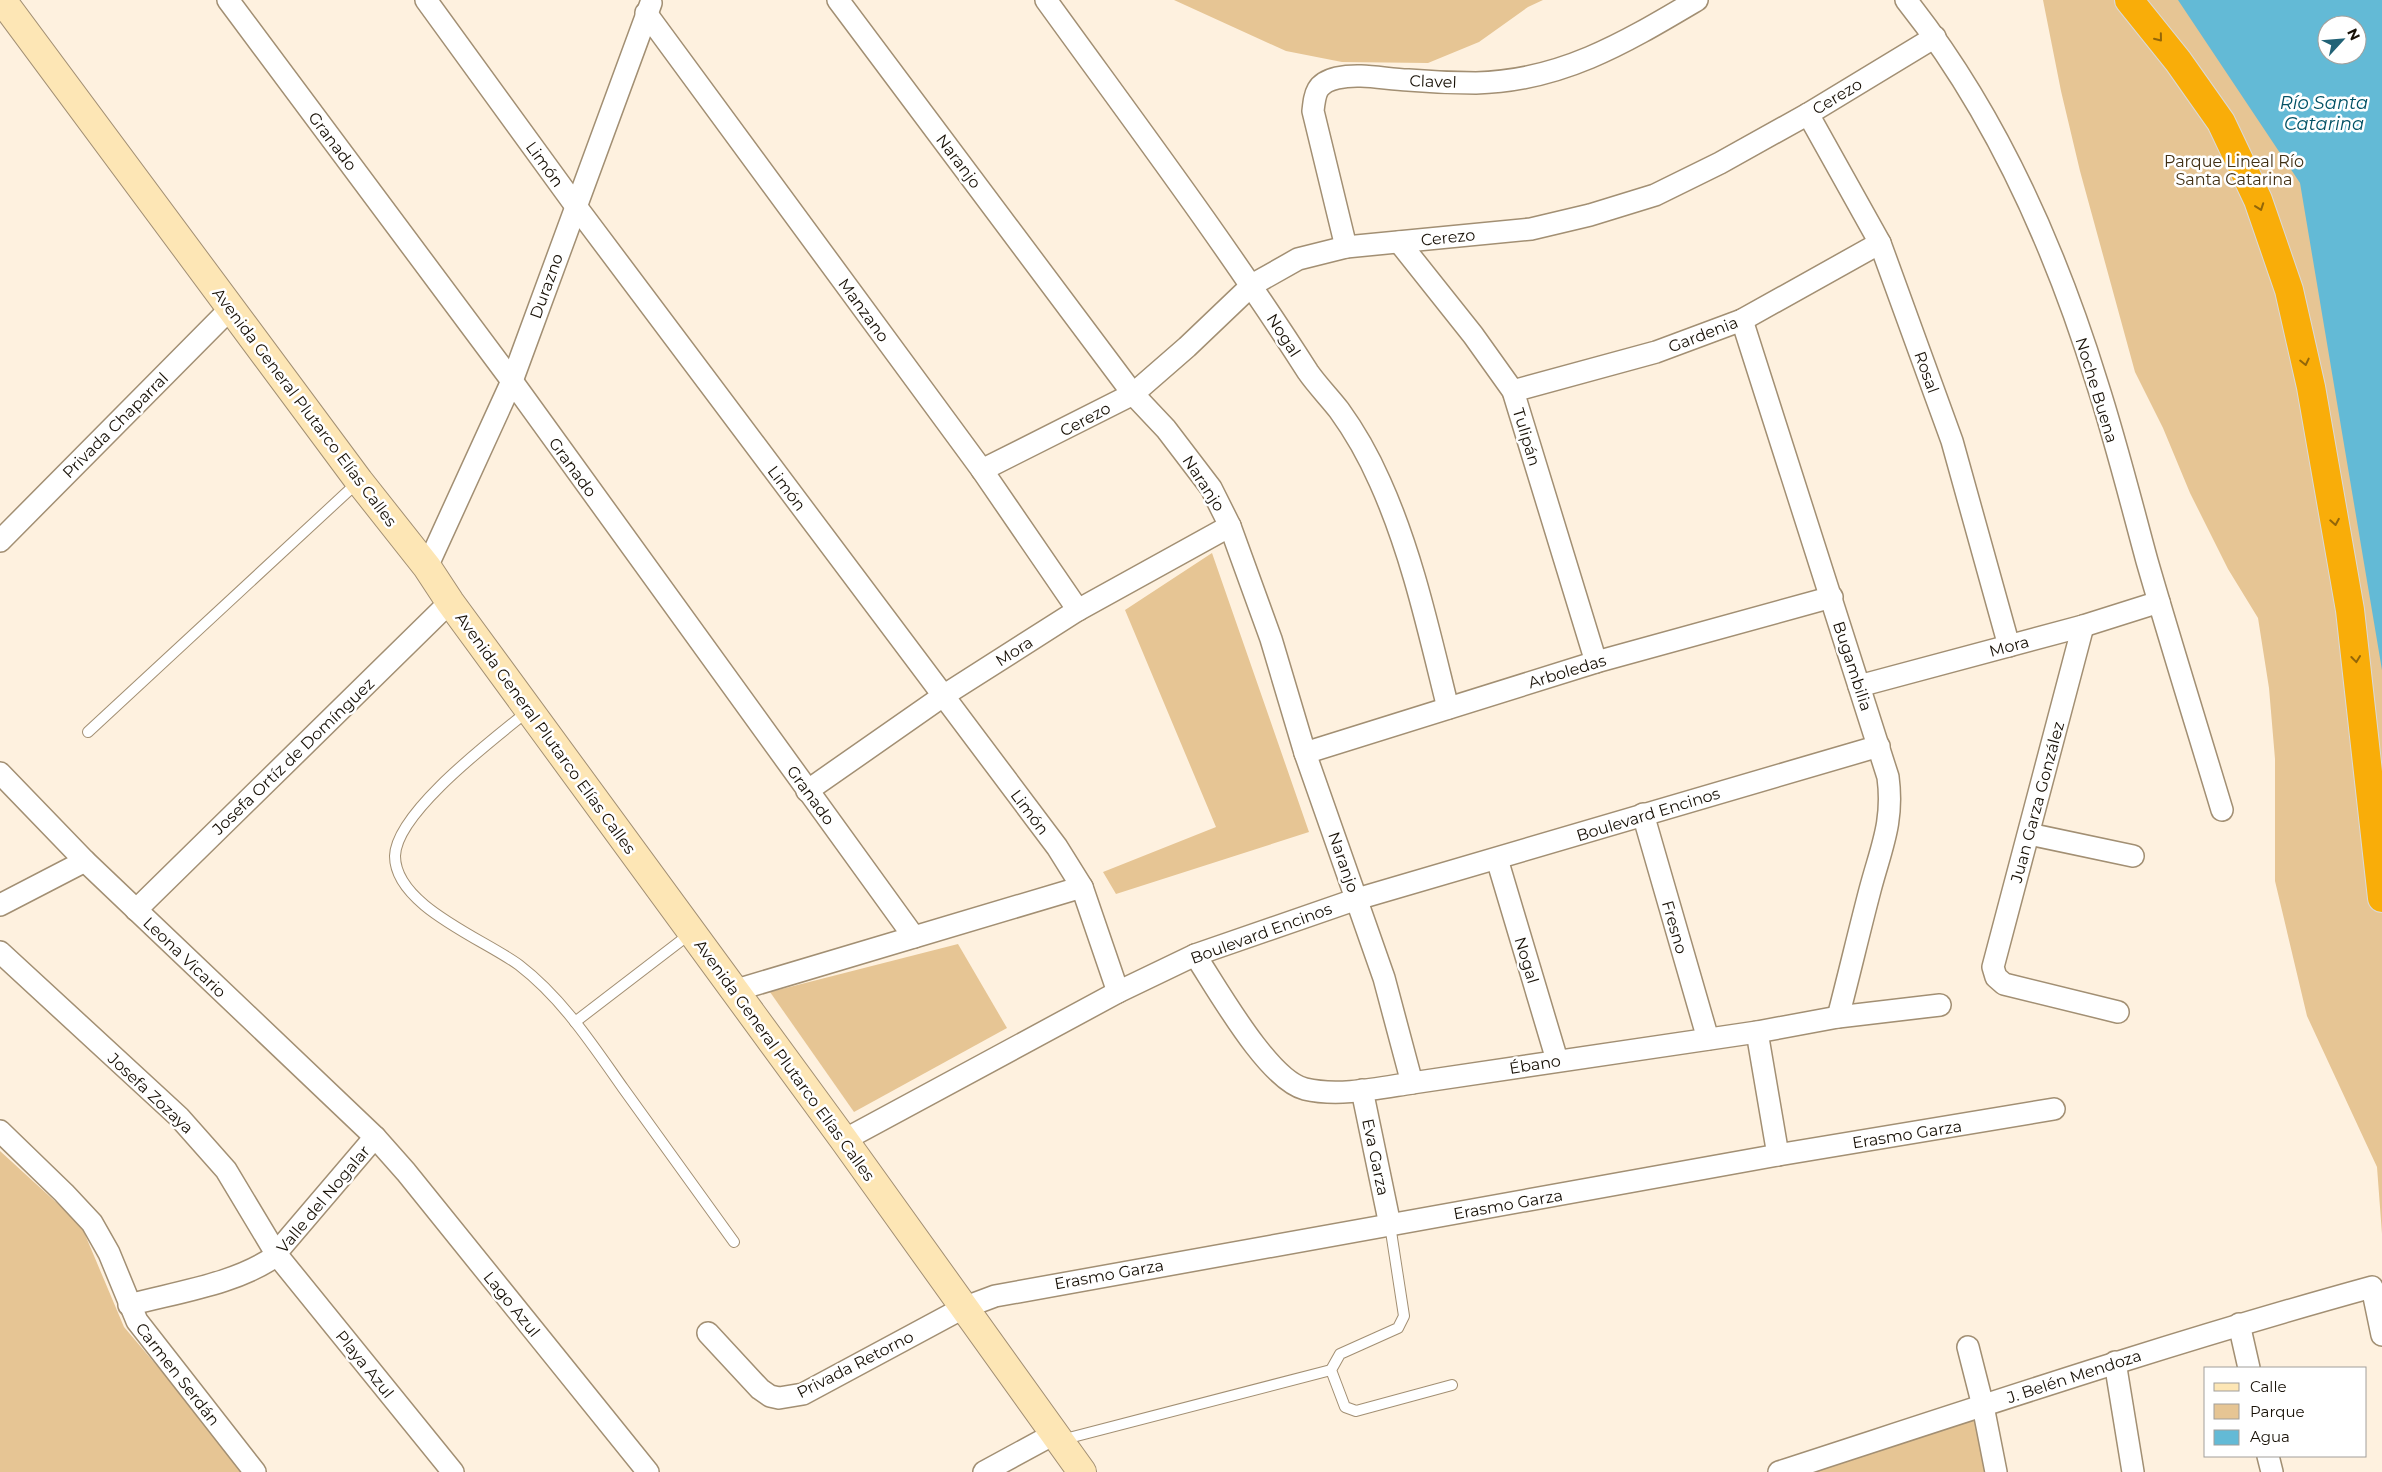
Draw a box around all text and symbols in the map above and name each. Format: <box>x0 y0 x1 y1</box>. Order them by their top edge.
north arrow <box>2317 15 2367 65</box>
text: N <box>2343 25 2364 43</box>
one-way arrow <box>2154 32 2162 41</box>
street label: Clavel <box>1409 71 1457 92</box>
street label: Cerezo <box>1809 74 1866 119</box>
water label: Río Santa Catarina <box>2280 92 2368 135</box>
street label: Granado <box>304 108 361 174</box>
street label: Naranjo <box>932 130 985 192</box>
street label: Limón <box>522 138 567 191</box>
park label: Parque Lineal Río Santa Catarina <box>2164 152 2304 189</box>
one-way arrow <box>2254 202 2264 210</box>
street label: Cerezo <box>1420 225 1476 250</box>
street label: Durazno <box>526 251 567 321</box>
street label: Manzano <box>834 275 893 346</box>
street label: Avenida General Plutarco Elías Calles <box>209 284 401 531</box>
street label: Nogal <box>1263 310 1305 360</box>
street label: Gardenia <box>1666 313 1741 356</box>
street label: Noche Buena <box>2071 335 2122 445</box>
street label: Rosal <box>1910 349 1943 396</box>
one-way arrow <box>2299 358 2310 367</box>
street label: Privada Chaparral <box>59 369 172 482</box>
street label: Cerezo <box>1057 398 1114 441</box>
street label: Tulipán <box>1509 406 1544 468</box>
street label: Granado <box>545 434 600 501</box>
street label: Naranjo <box>1178 452 1229 515</box>
street label: Limón <box>763 462 810 515</box>
one-way arrow <box>2329 518 2339 527</box>
street label: Avenida General Plutarco Elías Calles <box>452 609 640 858</box>
street label: Bugambilia <box>1829 619 1876 714</box>
street label: Mora <box>992 632 1036 670</box>
street label: Mora <box>1987 632 2031 661</box>
street label: Arboledas <box>1526 651 1609 692</box>
one-way arrow <box>2350 655 2361 663</box>
street label: Josefa Ortíz de Domínguez <box>208 674 378 839</box>
street label: Juan Garza González <box>2007 719 2068 886</box>
street label: Granado <box>783 762 838 829</box>
street label: Boulevard Encinos <box>1574 784 1722 845</box>
street label: Limón <box>1006 786 1053 839</box>
street label: Naranjo <box>1324 829 1363 895</box>
street label: Fresno <box>1658 898 1691 956</box>
street label: Boulevard Encinos <box>1188 899 1335 968</box>
street label: Leona Vicario <box>139 913 230 1002</box>
street label: Nogal <box>1510 935 1543 986</box>
street label: Avenida General Plutarco Elías Calles <box>691 936 879 1185</box>
street label: Josefa Zozaya <box>103 1048 197 1138</box>
street label: Ébano <box>1508 1051 1562 1078</box>
street label: Erasmo Garza <box>1851 1116 1963 1153</box>
street label: Eva Garza <box>1358 1117 1393 1197</box>
street label: Valle del Nogalar <box>273 1142 374 1257</box>
street label: Erasmo Garza <box>1452 1186 1564 1223</box>
street label: Erasmo Garza <box>1053 1256 1165 1293</box>
street label: Lago Azul <box>479 1268 544 1341</box>
street label: Carmen Serdán <box>132 1319 224 1430</box>
street label: Playa Azul <box>332 1327 398 1402</box>
street label: Privada Retorno <box>794 1327 917 1402</box>
street label: J. Belén Mendoza <box>2004 1346 2144 1407</box>
legend <box>2204 1367 2367 1457</box>
text: Calle <box>2250 1377 2287 1396</box>
text: Parque <box>2250 1402 2305 1421</box>
text: Agua <box>2250 1427 2290 1446</box>

